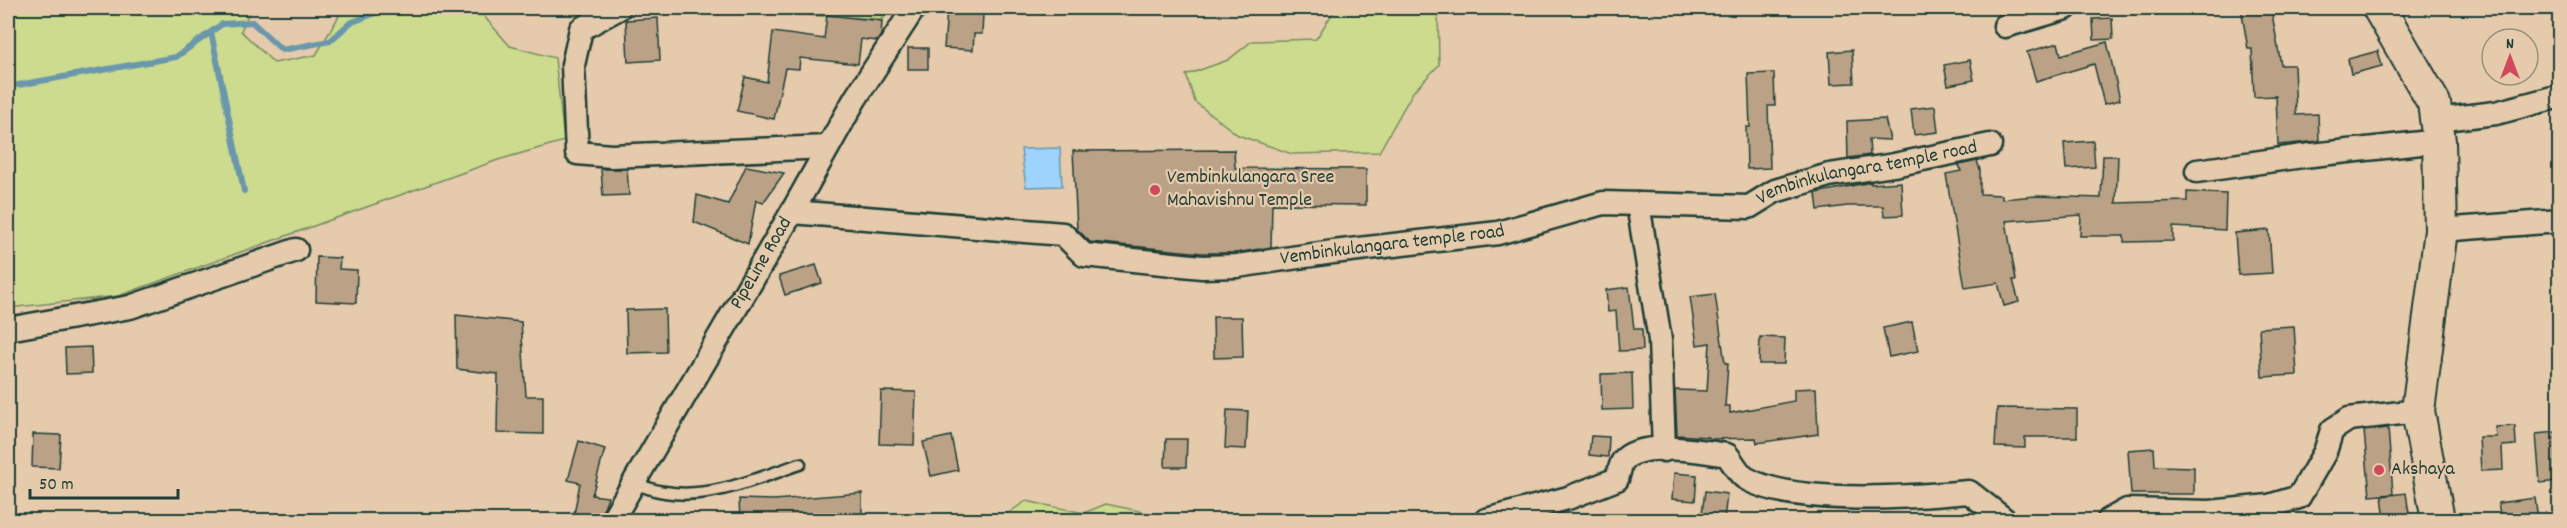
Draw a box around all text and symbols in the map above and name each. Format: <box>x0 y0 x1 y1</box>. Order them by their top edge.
north arrow <box>2480 27 2540 87</box>
text: N <box>2506 33 2514 56</box>
street label: Vembinkulangara temple road <box>1751 134 1980 213</box>
place label: Vembinkulangara Sree Mahavishnu Temple <box>1167 164 1334 215</box>
marker: Vembinkulangara Sree Mahavishnu Temple <box>1148 183 1162 197</box>
street label: PipeLine Road <box>724 212 800 315</box>
street label: Vembinkulangara temple road <box>1278 218 1508 274</box>
place label: Akshaya <box>2391 456 2455 484</box>
scale bar <box>30 462 178 500</box>
marker: Akshaya <box>2372 463 2386 477</box>
text: 50 m <box>39 473 74 498</box>

